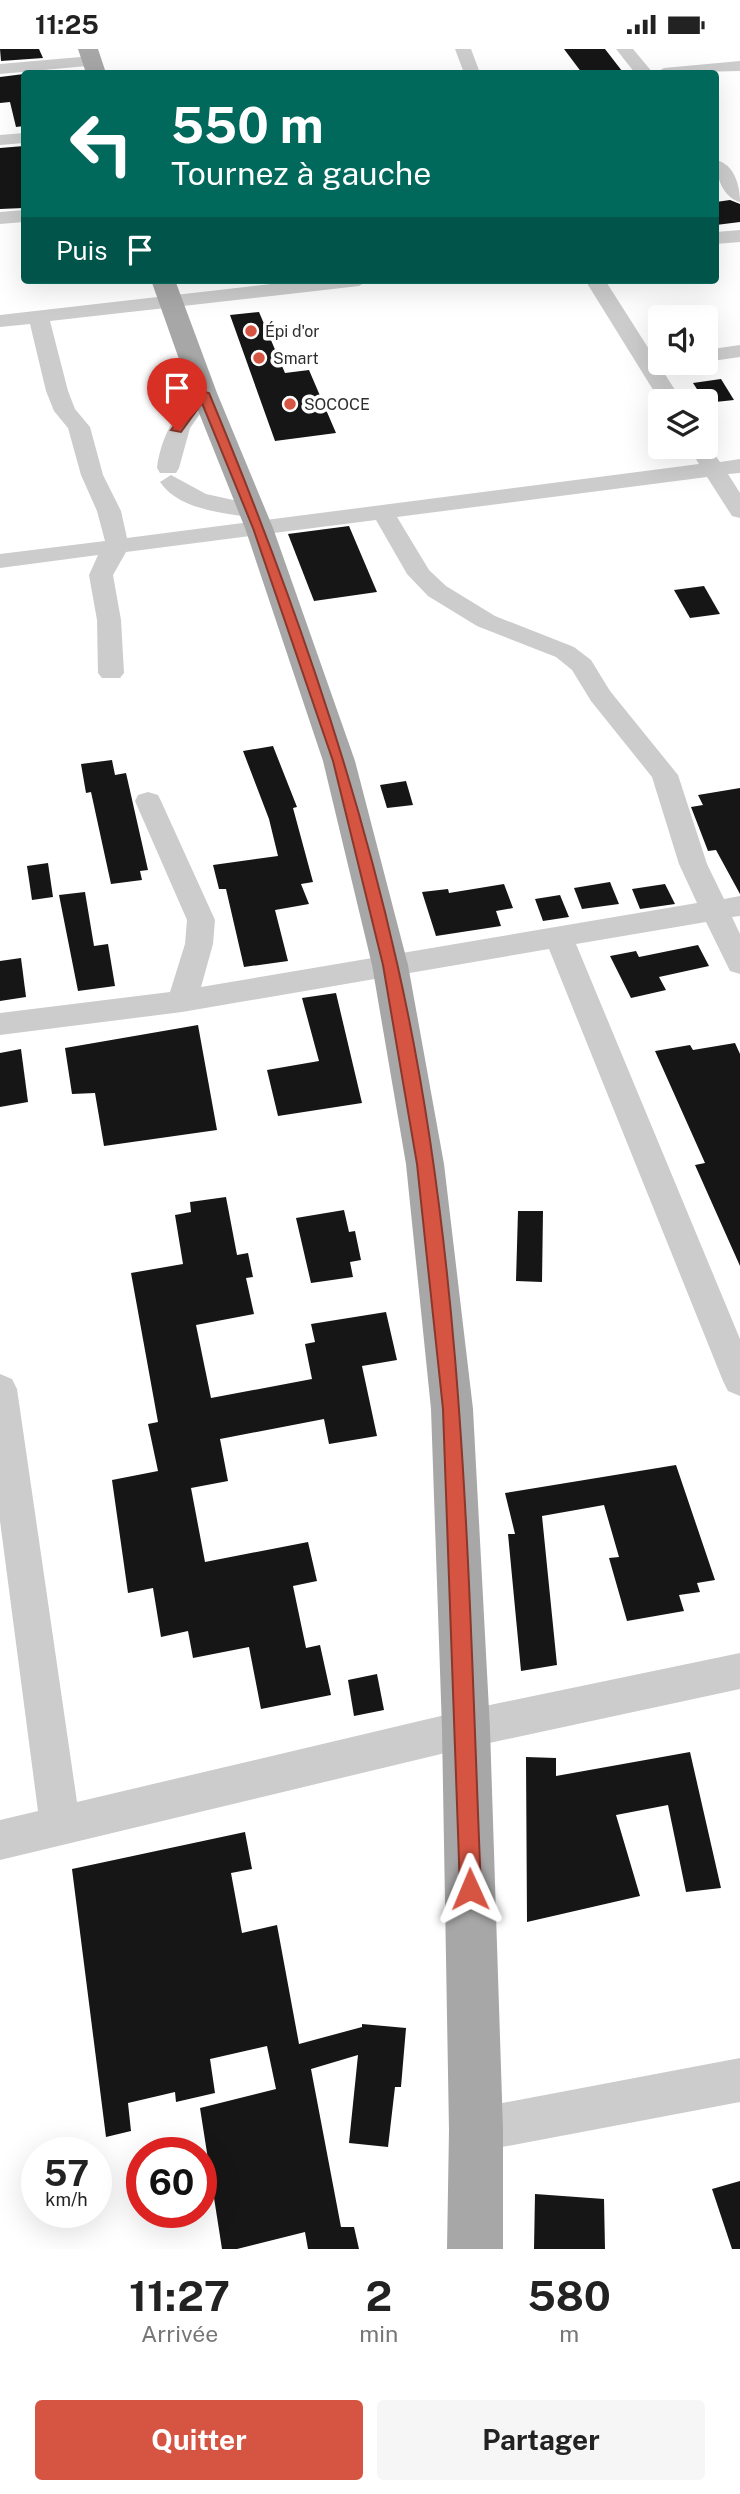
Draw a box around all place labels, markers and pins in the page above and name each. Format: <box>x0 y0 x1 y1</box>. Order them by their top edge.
place label: Épi d'or <box>265 321 320 341</box>
marker: Épi d'or <box>243 323 259 339</box>
place label: Smart <box>273 349 319 368</box>
marker: Smart <box>251 350 267 366</box>
pin <box>147 358 207 430</box>
place label: SOCOCE <box>304 395 370 414</box>
marker: SOCOCE <box>282 396 298 412</box>

